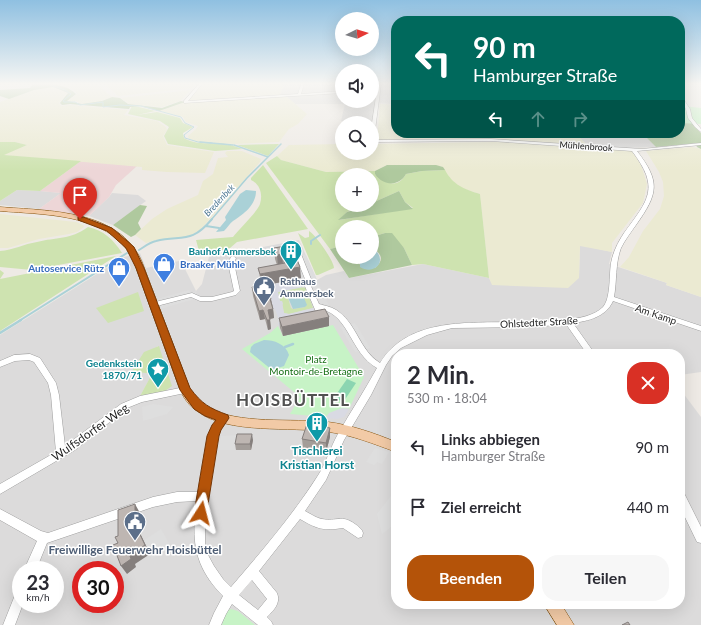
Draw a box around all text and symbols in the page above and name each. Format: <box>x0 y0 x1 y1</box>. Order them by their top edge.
north arrow <box>335 12 379 56</box>
map controls <box>335 12 379 264</box>
text: 90 m <box>473 30 536 64</box>
icon: left <box>407 32 459 84</box>
button: sound <box>335 64 379 108</box>
text: Hamburger Straße <box>473 64 617 86</box>
icon: left <box>485 108 507 130</box>
icon: ahead <box>527 108 549 130</box>
icon: right <box>569 108 591 130</box>
button: search <box>335 116 379 160</box>
street label: Mühlenbrook <box>559 139 613 153</box>
button: + <box>335 168 379 212</box>
pin <box>63 178 97 219</box>
water label: Bredenbek <box>201 181 237 218</box>
icon: arrive <box>69 184 91 206</box>
button: − <box>335 220 379 264</box>
building icon: Bauhof Ammersbek <box>278 238 304 271</box>
place label: Bauhof Ammersbek <box>189 245 277 257</box>
shop icon: Braaker Mühle <box>151 251 177 284</box>
shop icon: Autoservice Rütz <box>106 255 132 288</box>
place label: Braaker Mühle <box>180 258 246 270</box>
place label: Autoservice Rütz <box>27 262 104 274</box>
public building icon: Rathaus Ammersbek <box>251 274 277 307</box>
place label: Rathaus Ammersbek <box>279 275 334 299</box>
street label: Am Kamp <box>634 301 679 327</box>
street label: Ohlstedter Straße <box>500 314 578 330</box>
park label: Platz Montoir-de-Bretagne <box>269 353 363 377</box>
place icon: Gedenkstein 1870/71 <box>145 356 171 389</box>
place label: Gedenkstein 1870/71 <box>86 357 142 381</box>
text: 2 Min. <box>407 360 475 389</box>
button: close <box>627 362 669 404</box>
district label: HOISBÜTTEL <box>236 389 350 410</box>
text: 530 m · 18:04 <box>407 390 487 406</box>
street label: Wulfsdorfer Weg <box>49 400 131 464</box>
building icon: Tischlerei Kristian Horst <box>304 410 330 443</box>
text: Links abbiegen <box>441 430 540 448</box>
icon: left <box>407 436 429 458</box>
text: 90 m <box>635 438 669 456</box>
place label: Tischlerei Kristian Horst <box>280 443 355 472</box>
text: Hamburger Straße <box>441 448 545 464</box>
position arrow <box>180 492 222 534</box>
icon: arrive <box>407 496 429 518</box>
text: Ziel erreicht <box>441 498 521 516</box>
text: 440 m <box>627 498 669 516</box>
public building icon: Freiwillige Feuerwehr Hoisbüttel <box>122 509 148 542</box>
place label: Freiwillige Feuerwehr Hoisbüttel <box>48 542 222 557</box>
button: Beenden <box>407 555 534 601</box>
button: Teilen <box>542 555 669 601</box>
speed limit sign: 30 <box>72 561 124 613</box>
text: 23 <box>26 570 50 594</box>
text: km/h <box>26 591 50 603</box>

